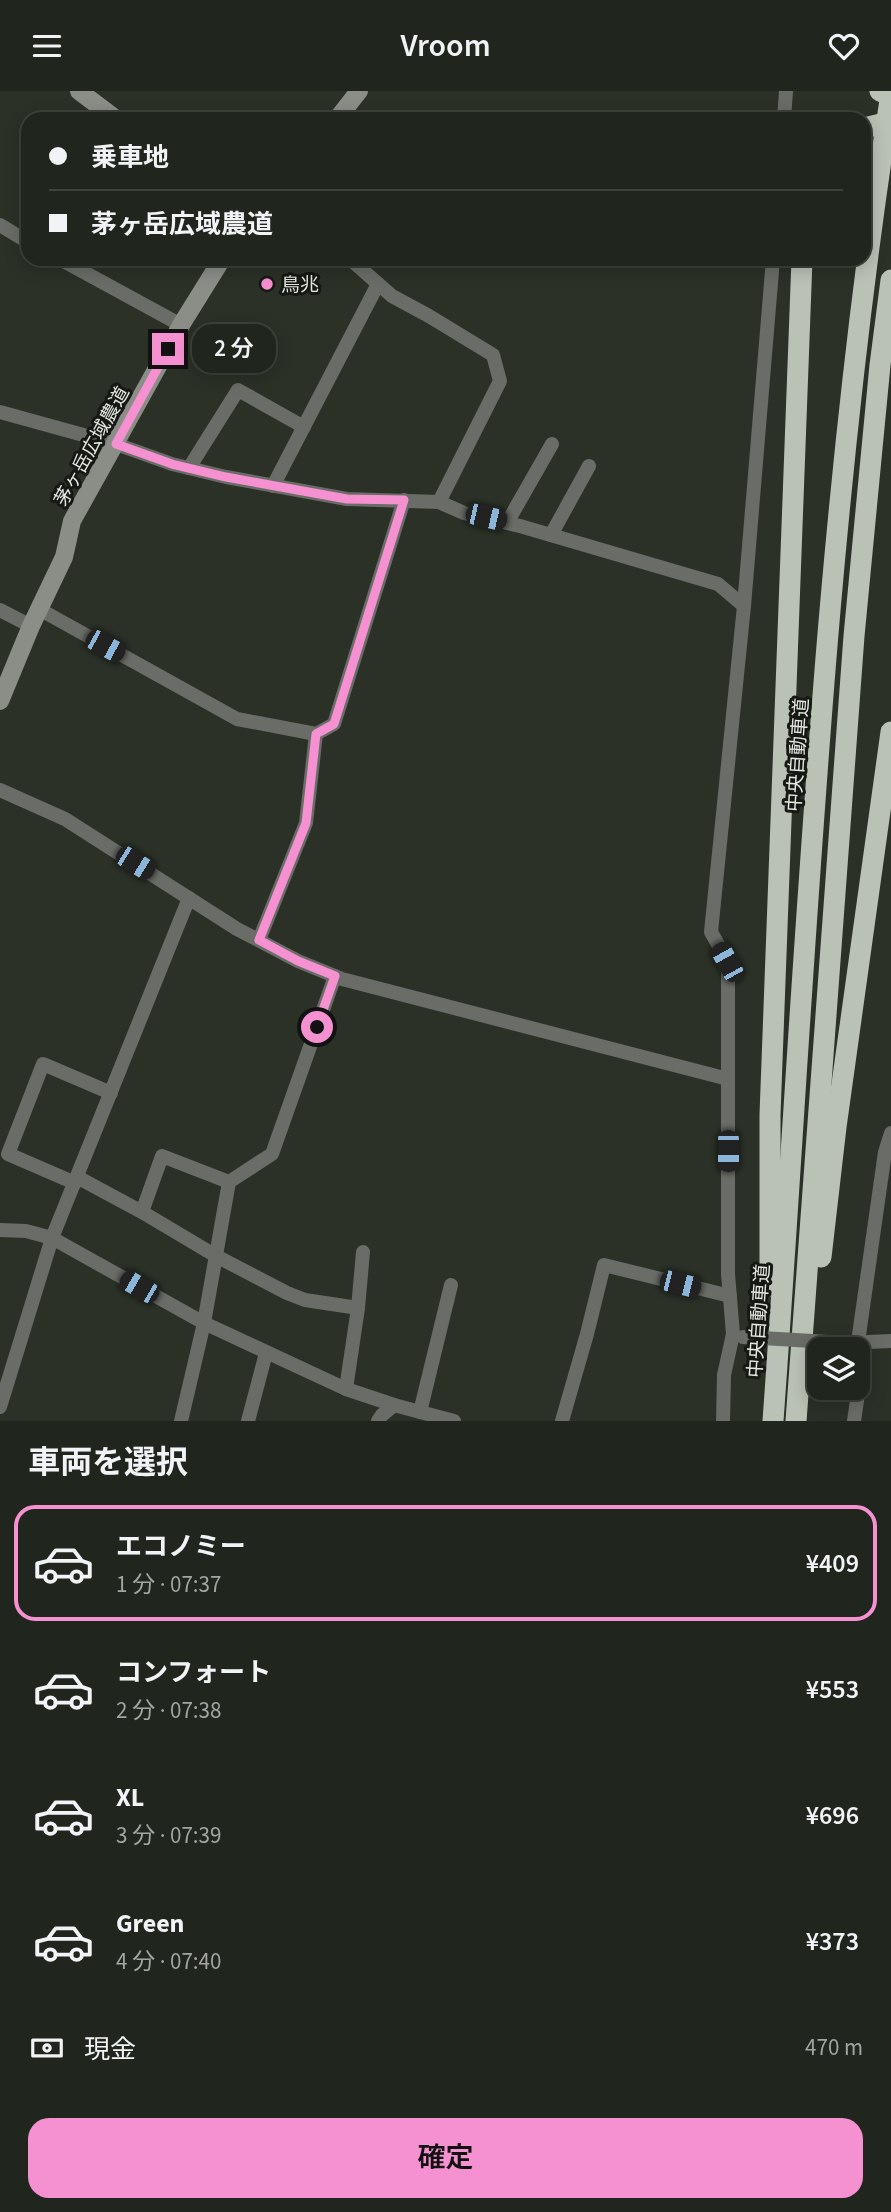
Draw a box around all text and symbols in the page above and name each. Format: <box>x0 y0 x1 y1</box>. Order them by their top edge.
text: Vroom <box>400 23 491 69</box>
icon: menu <box>28 27 66 65</box>
icon: heart <box>825 27 863 65</box>
text: 乗車地 <box>91 139 169 176</box>
text: 茅ヶ岳広域農道 <box>91 206 273 243</box>
place label: 鳥兆 <box>281 272 319 299</box>
marker: 鳥兆 <box>259 276 275 292</box>
callout: 2 分 <box>192 324 276 373</box>
text: 2 分 <box>214 332 254 365</box>
route end <box>152 333 184 365</box>
street label: 茅ヶ岳広域農道 <box>48 382 136 511</box>
car <box>464 502 509 532</box>
car <box>82 627 129 665</box>
street label: 中央自動車道 <box>781 697 816 813</box>
car <box>112 843 159 883</box>
car <box>708 939 747 985</box>
route start <box>301 1011 333 1043</box>
car <box>718 1130 739 1172</box>
street label: 中央自動車道 <box>742 1263 777 1379</box>
car <box>116 1267 163 1307</box>
car <box>658 1269 703 1299</box>
map controls <box>807 1337 870 1400</box>
button: layers <box>807 1337 870 1400</box>
text: 車両を選択 <box>28 1440 188 1486</box>
text: エコノミー <box>116 1528 246 1565</box>
icon: car <box>32 1532 95 1595</box>
text: ¥409 <box>806 1545 859 1582</box>
text: 1 分 · 07:37 <box>116 1568 221 1601</box>
text: コンフォート <box>116 1654 271 1691</box>
icon: car <box>32 1658 95 1721</box>
text: ¥553 <box>806 1671 859 1708</box>
text: 2 分 · 07:38 <box>116 1694 221 1727</box>
text: XL <box>116 1779 144 1816</box>
icon: car <box>32 1784 95 1847</box>
text: ¥696 <box>806 1797 859 1834</box>
text: 3 分 · 07:39 <box>116 1819 221 1852</box>
text: Green <box>116 1905 184 1942</box>
icon: car <box>32 1910 95 1973</box>
text: ¥373 <box>806 1923 859 1960</box>
text: 4 分 · 07:40 <box>116 1945 221 1978</box>
icon: cash <box>28 2029 66 2067</box>
text: 現金 <box>84 2031 136 2068</box>
text: 470 m <box>805 2031 863 2064</box>
button: 確定 <box>28 2118 863 2198</box>

